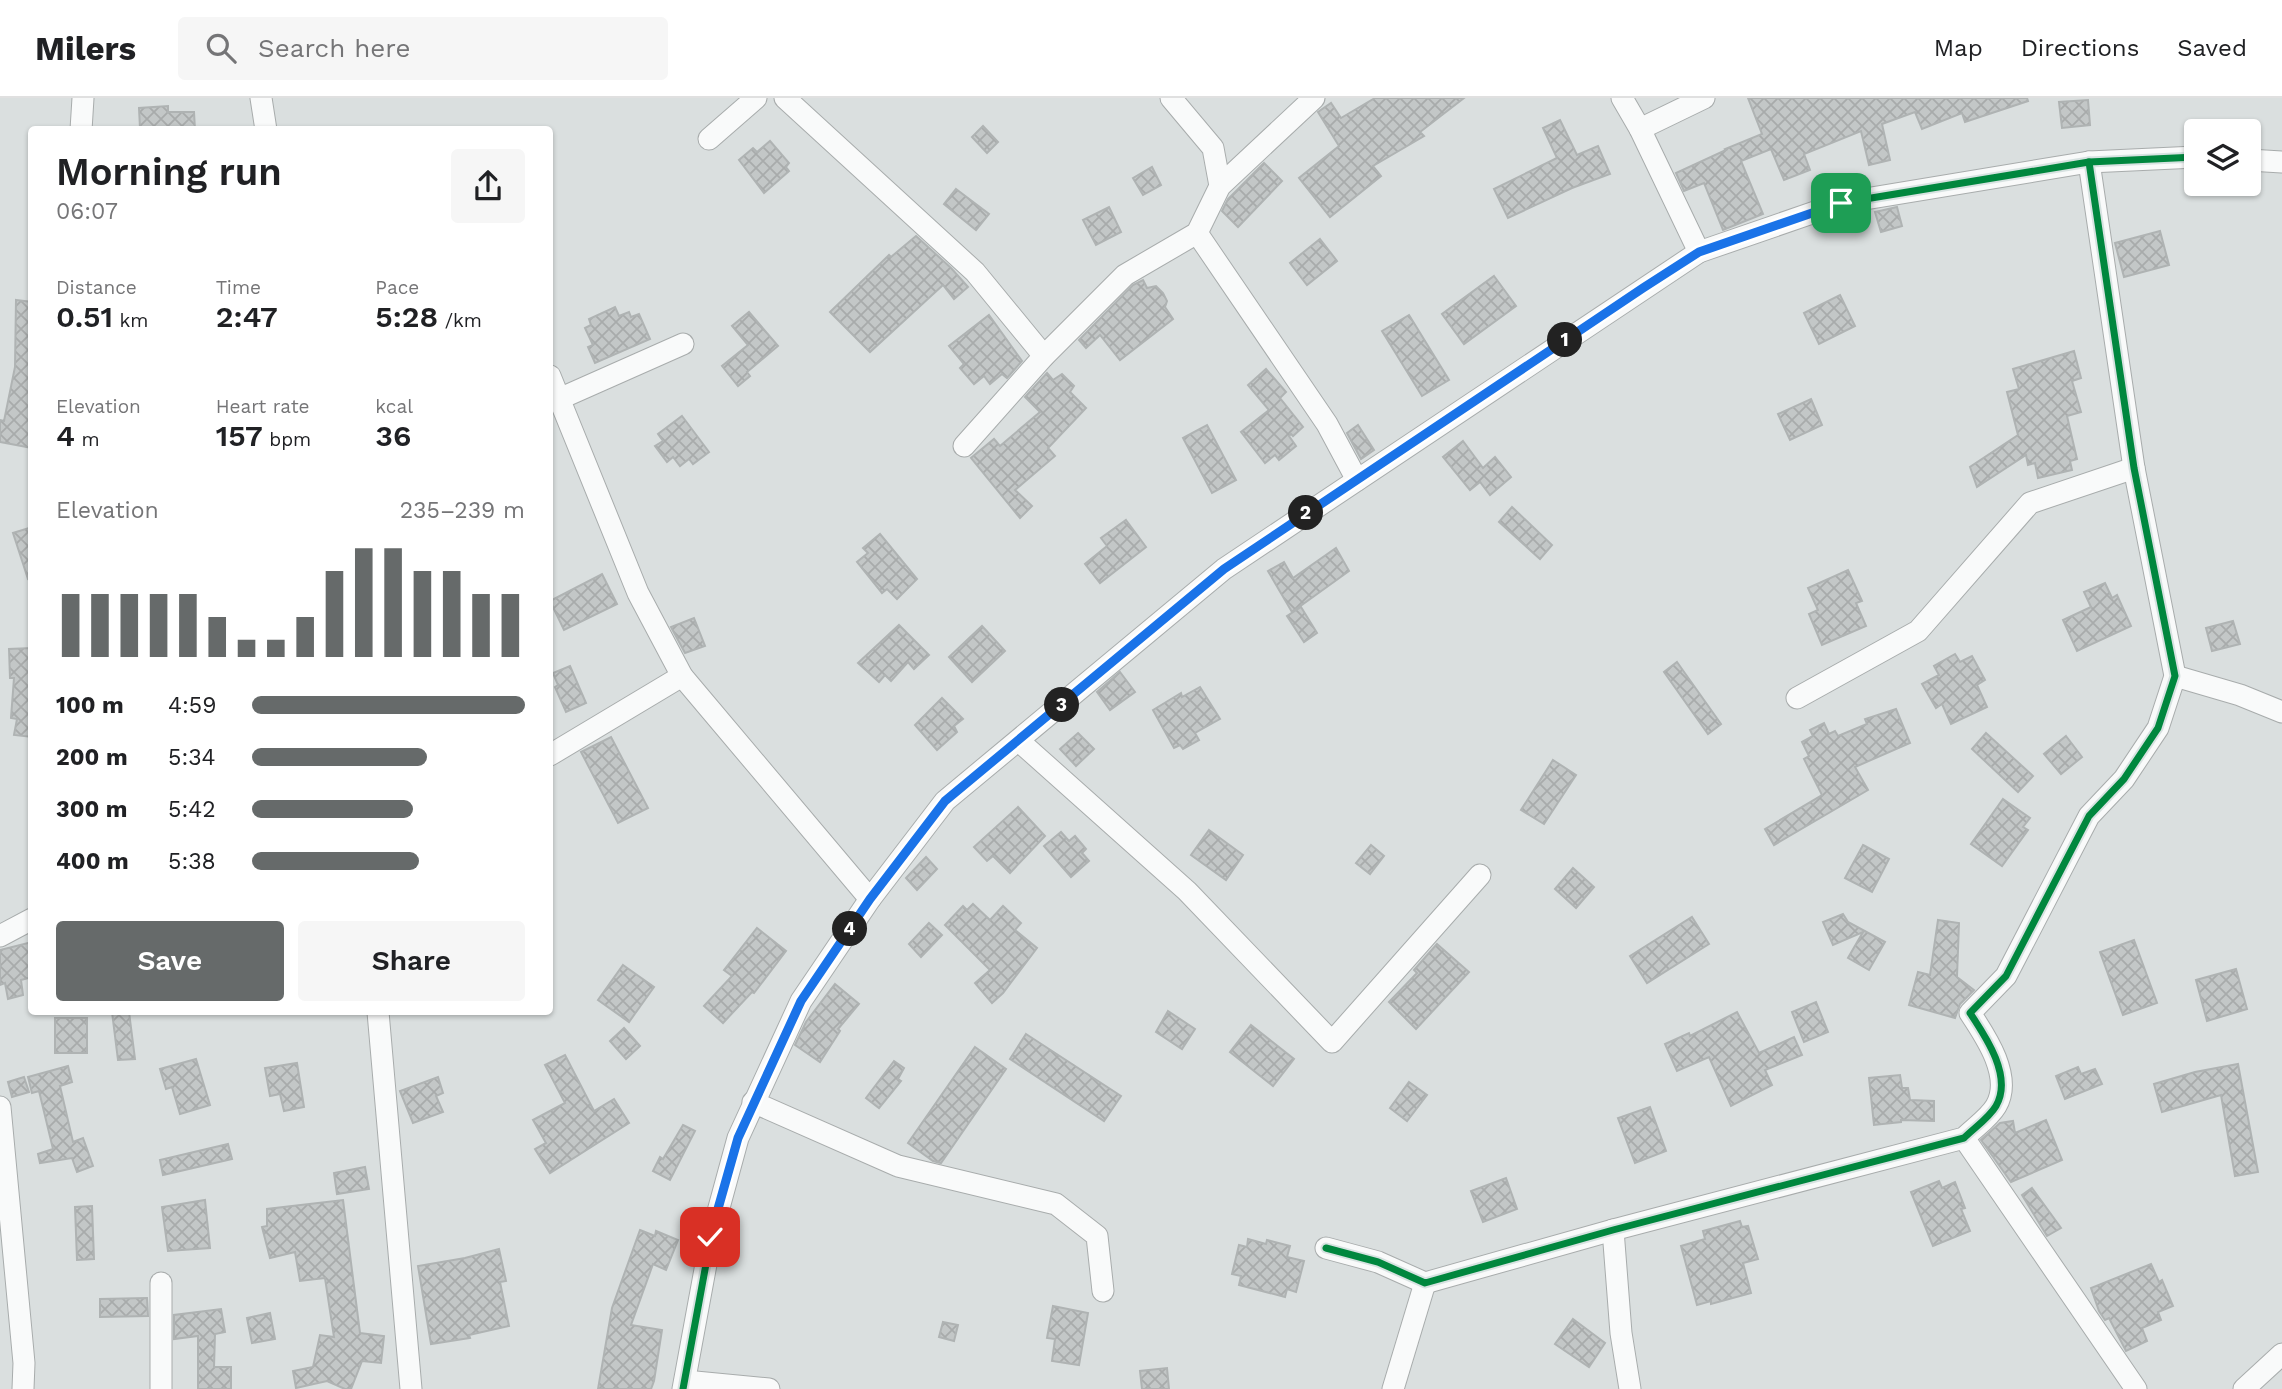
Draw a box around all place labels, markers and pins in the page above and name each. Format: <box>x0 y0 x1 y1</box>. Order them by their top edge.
pin <box>1811 173 1871 233</box>
pin: 1 <box>1548 322 1582 358</box>
pin: 2 <box>1288 496 1324 530</box>
pin: 3 <box>1044 688 1080 722</box>
pin: 4 <box>832 912 868 946</box>
pin <box>680 1207 740 1267</box>

